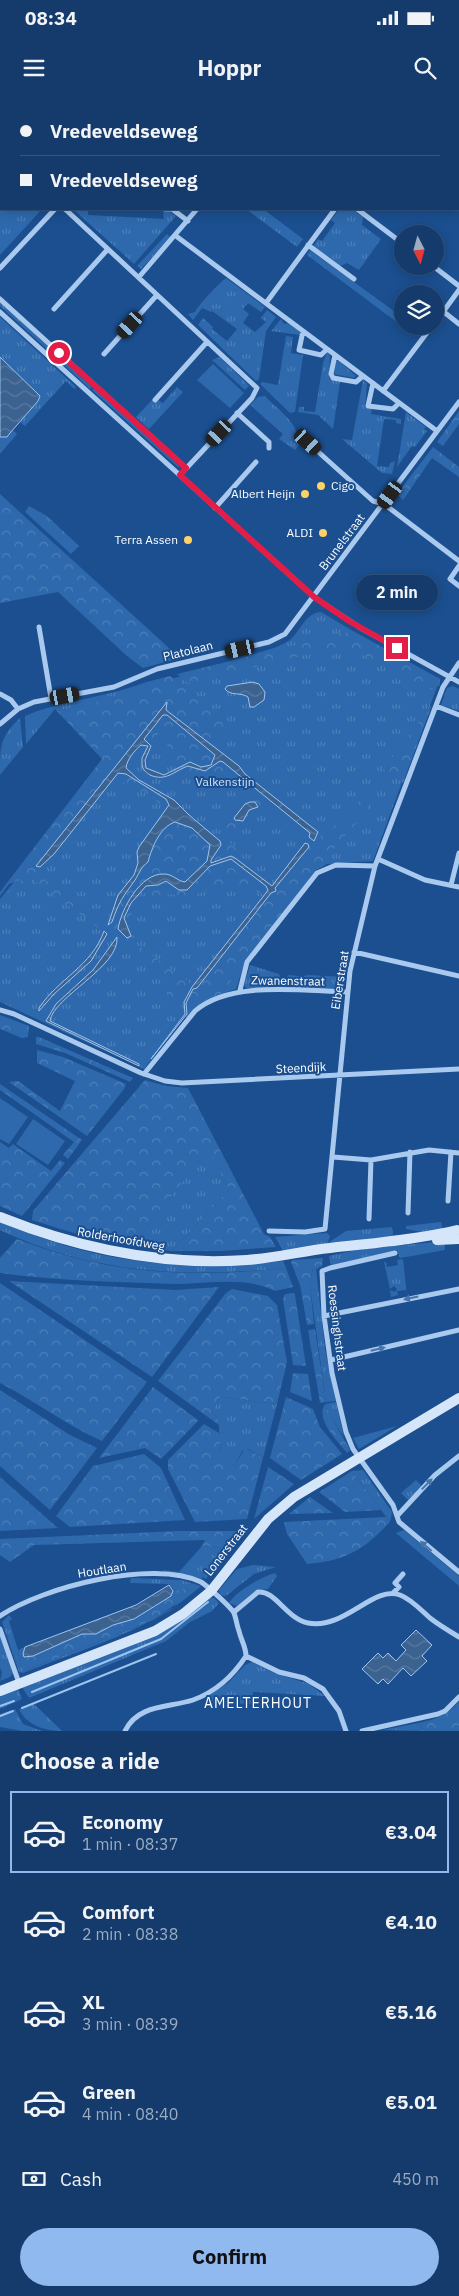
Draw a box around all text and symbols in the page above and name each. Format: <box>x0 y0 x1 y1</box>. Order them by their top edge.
text: 08:34 <box>25 6 77 30</box>
text: Hoppr <box>198 53 261 82</box>
icon: menu <box>20 54 48 82</box>
icon: search <box>411 54 439 82</box>
text: Vredeveldseweg <box>50 119 197 143</box>
text: Vredeveldseweg <box>50 168 197 192</box>
north arrow <box>394 225 444 275</box>
map controls <box>394 225 444 335</box>
button: layers <box>394 285 444 335</box>
car <box>114 309 145 341</box>
route start <box>48 342 70 364</box>
car <box>203 417 234 449</box>
car <box>291 426 324 458</box>
place label: Cigo <box>331 478 355 493</box>
car <box>375 478 404 512</box>
marker: Cigo <box>315 480 327 492</box>
place label: Albert Heijn <box>231 486 295 501</box>
marker: Albert Heijn <box>299 488 311 500</box>
street label: Brunelstraat <box>315 510 368 573</box>
place label: ALDI <box>286 525 313 540</box>
marker: ALDI <box>317 527 329 539</box>
place label: Terra Assen <box>115 532 178 547</box>
marker: Terra Assen <box>182 534 194 546</box>
callout: 2 min <box>356 576 438 610</box>
text: 2 min <box>376 582 418 602</box>
street label: Platolaan <box>161 637 214 664</box>
route end <box>386 637 408 659</box>
car <box>223 638 256 660</box>
car <box>48 686 81 706</box>
park label: Valkenstijn <box>196 774 254 789</box>
street label: Eiberstraat <box>327 949 352 1010</box>
street label: Zwanenstraat <box>251 972 325 989</box>
street label: Steendijk <box>275 1059 327 1076</box>
street label: Rolderhoofdweg <box>76 1223 167 1254</box>
street label: Roessinghstraat <box>325 1284 350 1372</box>
one-way arrow <box>403 1295 419 1303</box>
one-way arrow <box>371 1345 386 1353</box>
one-way arrow <box>421 1478 433 1490</box>
street label: Lonerstraat <box>201 1521 251 1579</box>
one-way arrow <box>419 1540 432 1551</box>
street label: Houtlaan <box>76 1558 127 1581</box>
district label: AMELTERHOUT <box>204 1694 312 1712</box>
text: Choose a ride <box>20 1746 160 1775</box>
icon: car <box>22 1810 67 1855</box>
text: Economy <box>82 1810 163 1834</box>
text: €3.04 <box>385 1820 437 1844</box>
text: 1 min · 08:37 <box>82 1834 178 1854</box>
icon: car <box>22 1900 67 1945</box>
text: Comfort <box>82 1900 155 1924</box>
text: €4.10 <box>385 1910 437 1934</box>
text: 2 min · 08:38 <box>82 1924 178 1944</box>
icon: car <box>22 1990 67 2035</box>
text: XL <box>82 1990 105 2014</box>
text: €5.16 <box>385 2000 437 2024</box>
text: 3 min · 08:39 <box>82 2014 178 2034</box>
icon: car <box>22 2080 67 2125</box>
text: Green <box>82 2080 136 2104</box>
text: €5.01 <box>385 2090 437 2114</box>
text: 4 min · 08:40 <box>82 2104 178 2124</box>
icon: cash <box>20 2165 48 2193</box>
text: Cash <box>60 2167 102 2191</box>
text: 450 m <box>392 2169 439 2189</box>
button: Confirm <box>20 2228 439 2286</box>

